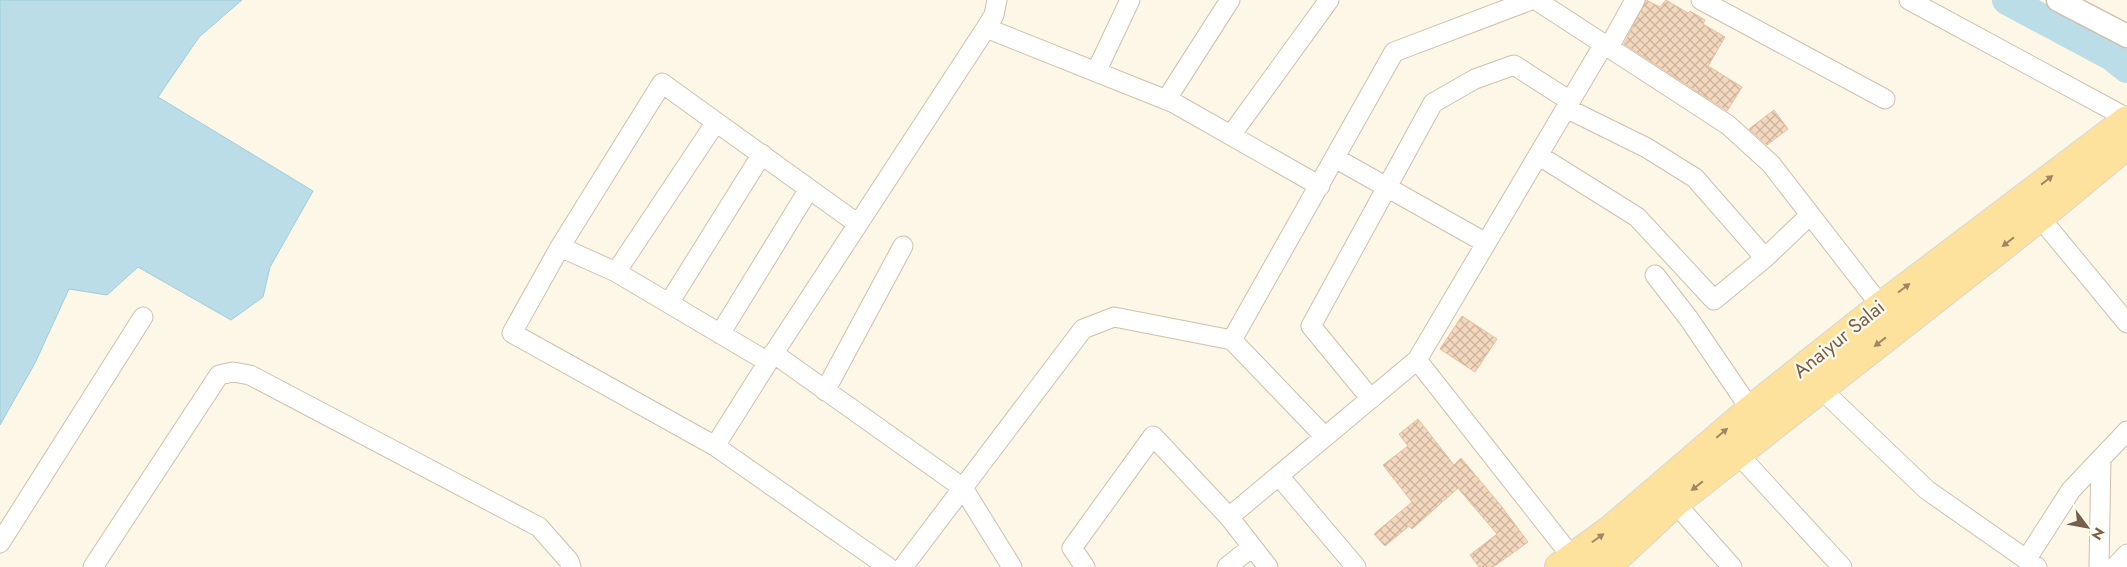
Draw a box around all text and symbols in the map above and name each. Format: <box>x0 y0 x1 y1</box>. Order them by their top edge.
one-way arrow <box>2040 174 2053 185</box>
one-way arrow <box>2001 237 2015 247</box>
one-way arrow <box>1897 283 1910 294</box>
street label: Anaiyur Salai <box>1787 293 1891 385</box>
one-way arrow <box>1874 336 1887 347</box>
one-way arrow <box>1715 428 1728 439</box>
one-way arrow <box>1691 480 1704 491</box>
north arrow <box>2062 502 2112 552</box>
text: N <box>2087 524 2109 544</box>
one-way arrow <box>1591 533 1605 543</box>

